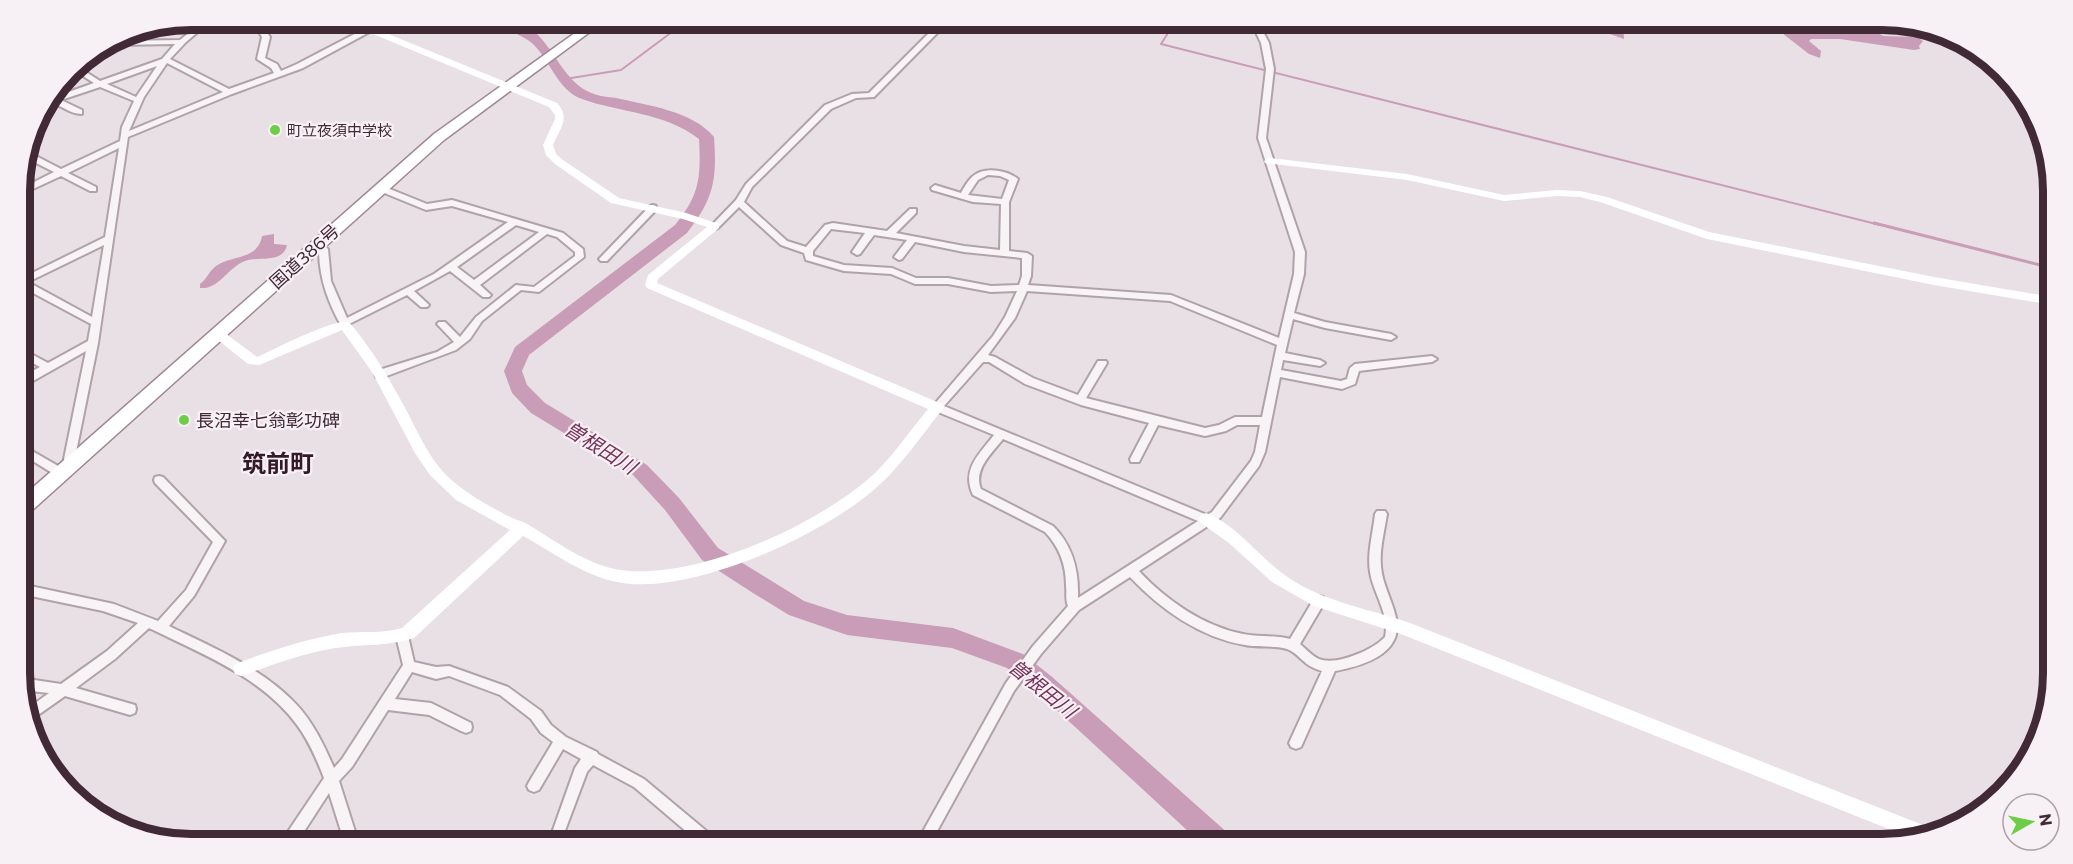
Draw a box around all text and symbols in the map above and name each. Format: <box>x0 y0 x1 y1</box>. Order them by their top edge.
place label: 町立夜須中学校 <box>287 121 392 139</box>
marker: 町立夜須中学校 <box>268 123 282 137</box>
street label: 国道386号 <box>265 219 343 293</box>
place label: 長沼幸七翁彰功碑 <box>196 409 340 431</box>
marker: 長沼幸七翁彰功碑 <box>177 413 191 427</box>
water label: 曽根田川 <box>561 416 643 479</box>
district label: 筑前町 <box>242 448 314 477</box>
water label: 曽根田川 <box>1004 654 1083 724</box>
north arrow <box>2001 792 2061 852</box>
text: N <box>2036 812 2057 827</box>

